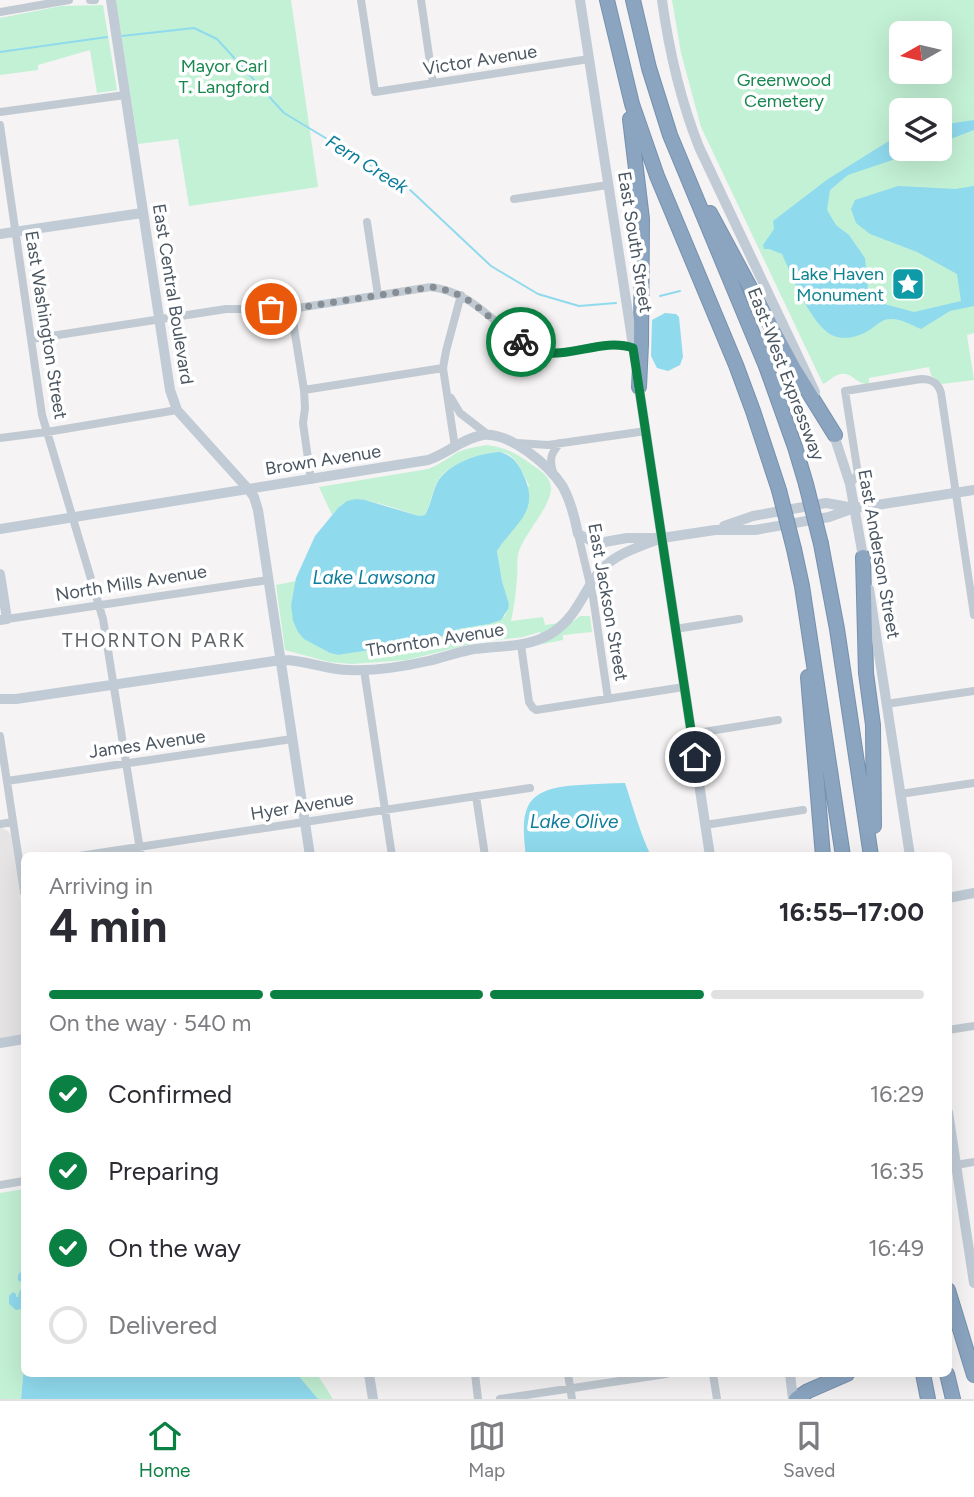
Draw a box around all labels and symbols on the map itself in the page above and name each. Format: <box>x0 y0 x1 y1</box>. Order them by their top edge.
north arrow <box>889 21 952 84</box>
street label: Victor Avenue <box>421 40 539 80</box>
park label: Mayor Carl T. Langford <box>179 55 269 98</box>
park label: Greenwood Cemetery <box>737 69 831 112</box>
water label: Fern Creek <box>322 130 413 199</box>
street label: East South Street <box>613 170 657 314</box>
street label: East Central Boulevard <box>148 202 198 386</box>
street label: East Washington Street <box>20 229 72 421</box>
place label: Lake Haven Monument <box>791 263 884 306</box>
place icon: Lake Haven Monument <box>889 265 927 303</box>
pin <box>241 279 301 339</box>
street label: East-West Expressway <box>743 284 829 464</box>
courier <box>486 307 556 377</box>
street label: Brown Avenue <box>264 440 383 480</box>
street label: East Anderson Street <box>853 467 905 641</box>
street label: East Jackson Street <box>583 521 633 683</box>
street label: North Mills Avenue <box>54 560 208 606</box>
water label: Lake Lawsona <box>313 566 435 589</box>
street label: Thornton Avenue <box>365 618 506 662</box>
district label: THORNTON PARK <box>62 629 246 652</box>
street label: James Avenue <box>87 725 207 763</box>
pin <box>665 727 725 787</box>
street label: Hyer Avenue <box>249 787 355 825</box>
water label: Lake Olive <box>530 810 619 833</box>

